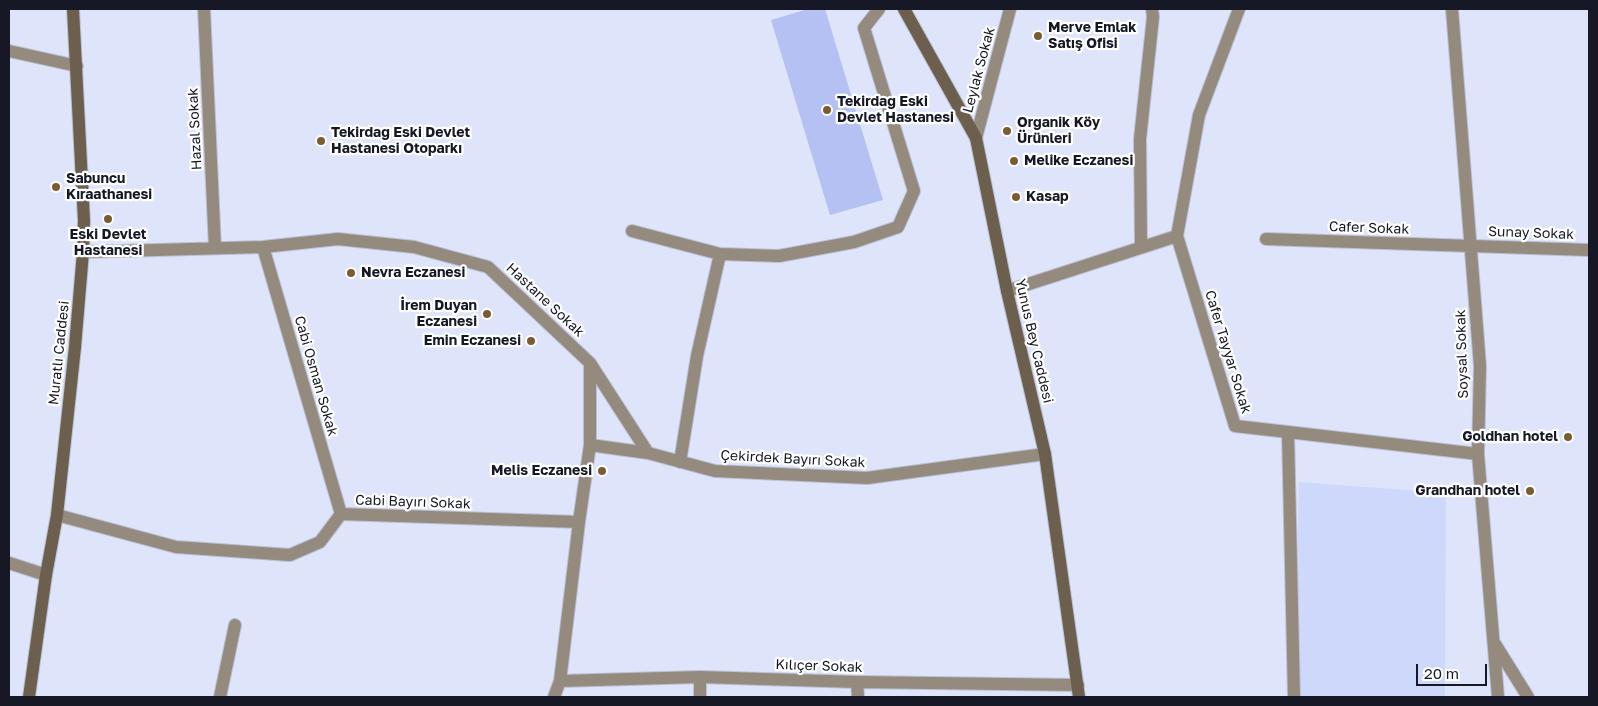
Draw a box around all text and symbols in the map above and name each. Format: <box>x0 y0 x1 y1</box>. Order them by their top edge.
place label: Merve Emlak Satış Ofisi <box>1048 20 1136 52</box>
street label: Leylak Sokak <box>959 25 999 115</box>
marker: Merve Emlak Satış Ofisi <box>1032 30 1044 42</box>
street label: Hazal Sokak <box>184 87 206 171</box>
place label: Tekirdağ Eski Devlet Hastanesi <box>837 94 954 126</box>
marker: Tekirdağ Eski Devlet Hastanesi <box>821 104 833 116</box>
place label: Organik Köy Ürünleri <box>1017 115 1100 148</box>
place label: Tekirdağ Eski Devlet Hastanesi Otoparkı <box>331 125 470 158</box>
marker: Organik Köy Ürünleri <box>1001 125 1013 137</box>
marker: Tekirdağ Eski Devlet Hastanesi Otoparkı <box>315 135 327 147</box>
place label: Melike Eczanesi <box>1024 153 1133 169</box>
marker: Melike Eczanesi <box>1008 155 1020 167</box>
place label: Sabuncu Kıraathanesi <box>66 171 152 203</box>
marker: Sabuncu Kıraathanesi <box>50 181 62 193</box>
place label: Kasap <box>1026 189 1069 205</box>
marker: Kasap <box>1010 191 1022 203</box>
marker: Eski Devlet Hastanesi <box>102 213 114 225</box>
street label: Cafer Sokak <box>1329 218 1409 238</box>
street label: Sunay Sokak <box>1488 223 1574 243</box>
place label: Eski Devlet Hastanesi <box>70 227 146 260</box>
street label: Hastane Sokak <box>502 260 588 340</box>
place label: Nevra Eczanesi <box>361 265 465 281</box>
marker: Nevra Eczanesi <box>345 267 357 279</box>
street label: Yunus Bey Caddesi <box>1012 277 1056 405</box>
street label: Cafer Tayyar Sokak <box>1201 288 1255 416</box>
place label: İrem Duyan Eczanesi <box>400 298 477 331</box>
street label: Muratlı Caddesi <box>45 300 73 406</box>
marker: İrem Duyan Eczanesi <box>481 308 493 320</box>
street label: Soysal Sokak <box>1452 309 1472 399</box>
street label: Cabi Osman Sokak <box>291 314 341 438</box>
place label: Emin Eczanesi <box>424 333 521 349</box>
marker: Emin Eczanesi <box>525 335 537 347</box>
place label: Goldhan hotel <box>1462 429 1558 445</box>
marker: Goldhan hotel <box>1562 431 1574 443</box>
street label: Çekirdek Bayırı Sokak <box>720 447 866 471</box>
place label: Melis Eczanesi <box>491 463 592 479</box>
marker: Melis Eczanesi <box>596 465 608 477</box>
place label: Grandhan hotel <box>1415 483 1520 499</box>
marker: Grandhan hotel <box>1524 485 1536 497</box>
street label: Cabi Bayırı Sokak <box>355 492 471 512</box>
scale bar <box>1418 654 1489 686</box>
street label: Kılıçer Sokak <box>775 656 863 676</box>
text: 20 m <box>1424 664 1459 682</box>

